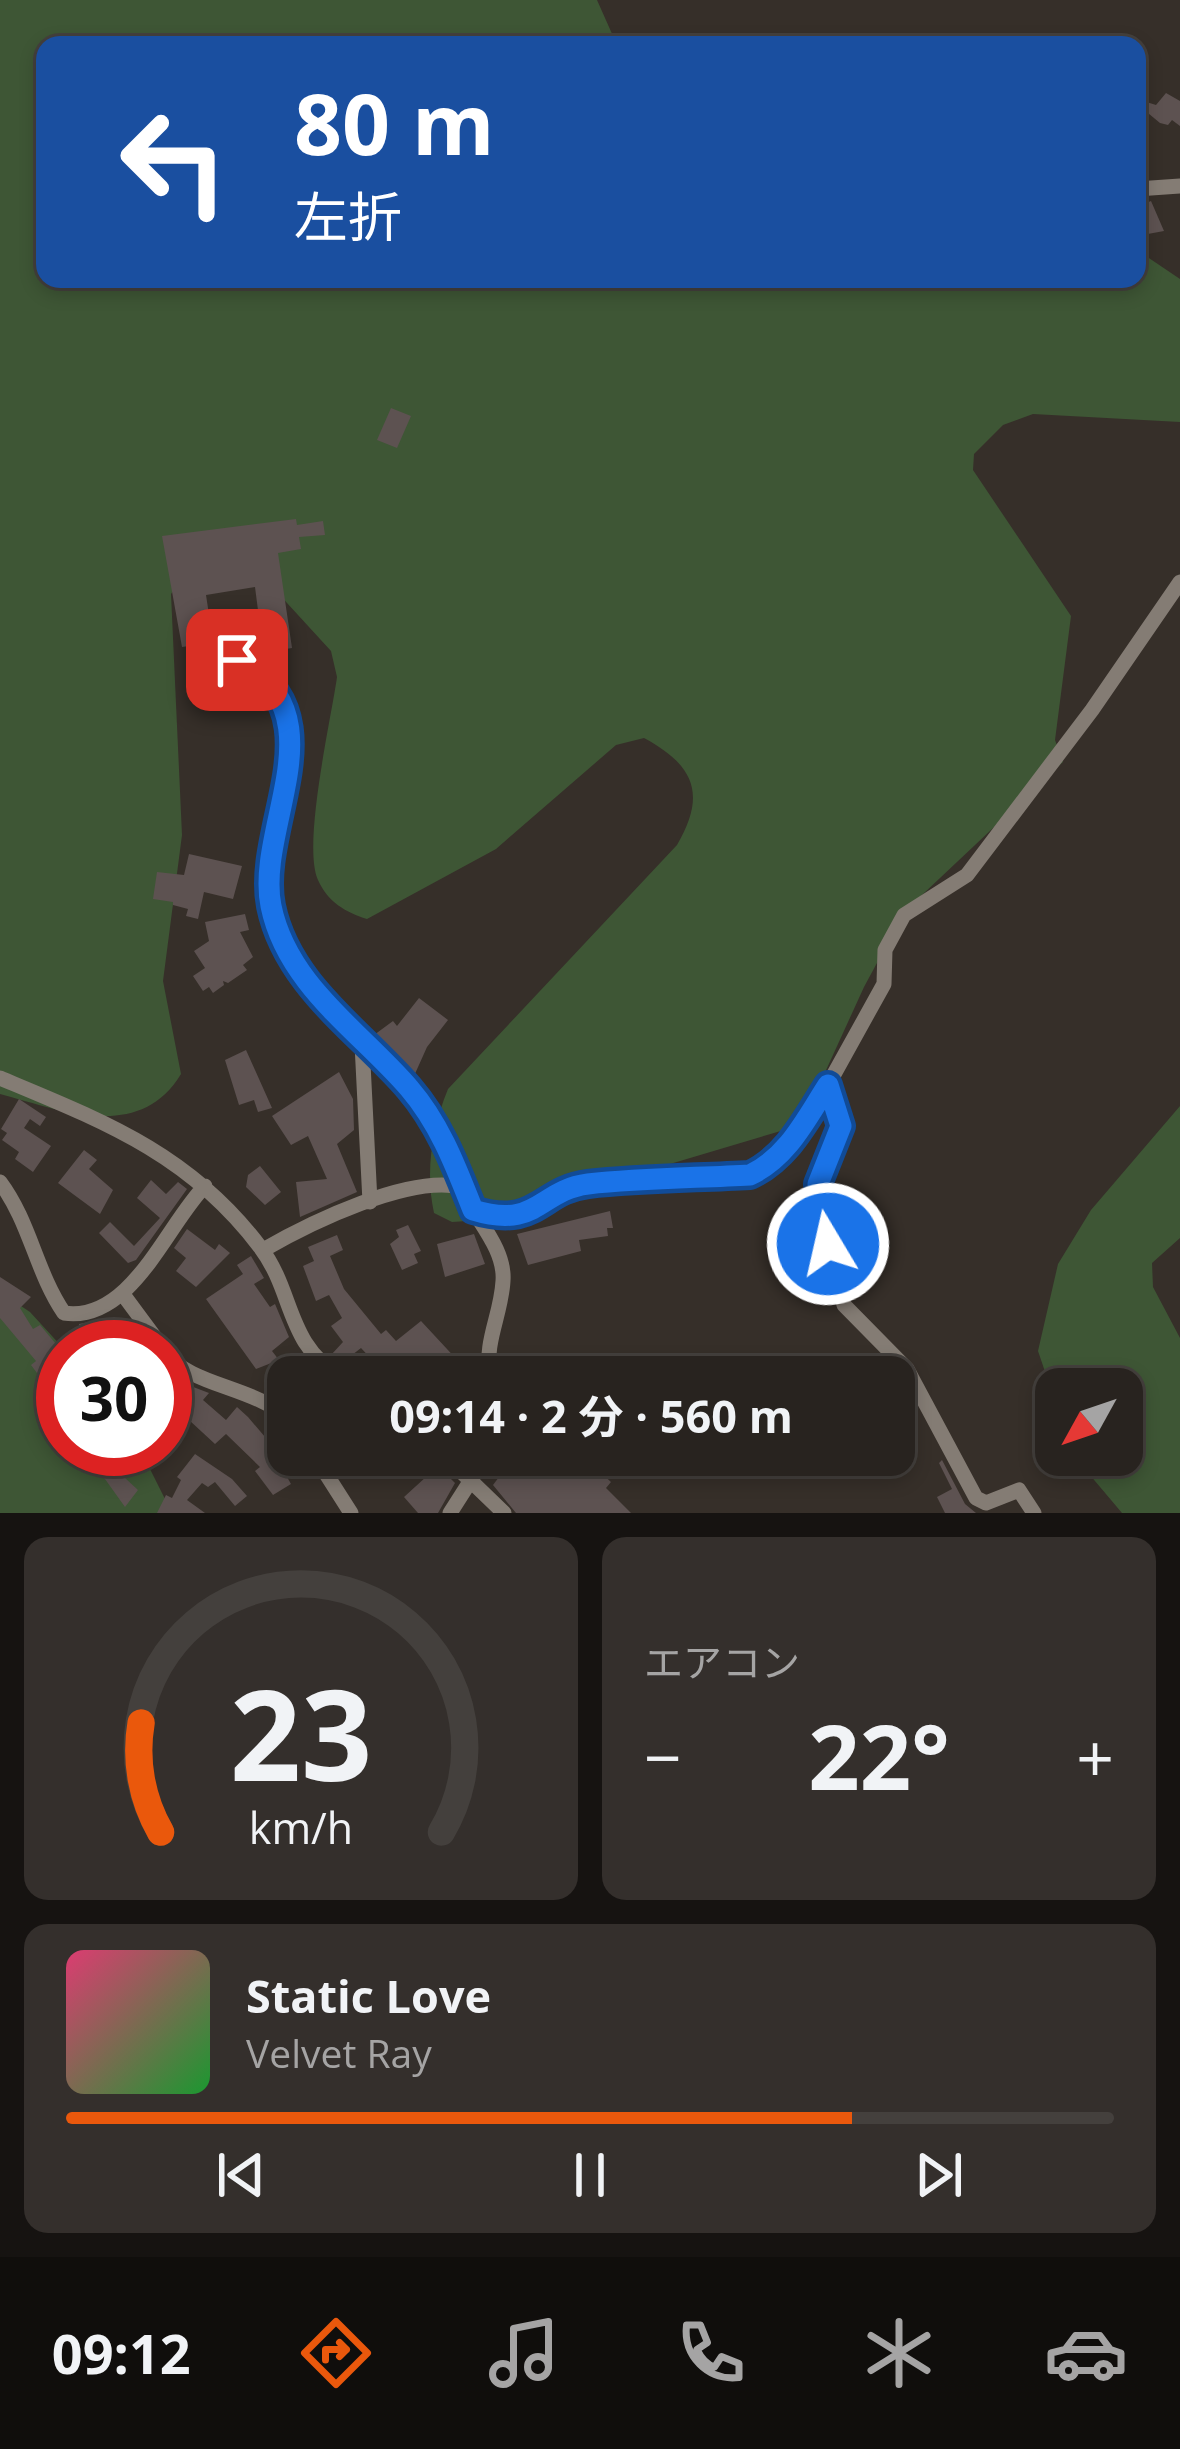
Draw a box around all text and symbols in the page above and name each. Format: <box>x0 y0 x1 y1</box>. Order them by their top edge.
text: 80 m <box>294 65 494 180</box>
icon: left <box>96 84 252 240</box>
text: 左折 <box>294 179 402 253</box>
pin <box>186 609 288 711</box>
icon: arrive <box>204 627 270 693</box>
position arrow <box>765 1181 891 1307</box>
speed limit sign: 30 <box>36 1320 192 1476</box>
north arrow <box>1035 1368 1143 1476</box>
map controls <box>1035 1368 1143 1476</box>
text: 09:14 · 2 分 · 560 m <box>389 1385 793 1446</box>
text: エアコン <box>644 1635 800 1688</box>
text: 23 <box>230 1648 372 1818</box>
text: 22° <box>808 1694 950 1816</box>
text: − <box>644 1711 682 1801</box>
text: + <box>1076 1711 1114 1801</box>
text: km/h <box>249 1797 353 1856</box>
text: Static Love <box>246 1965 491 2026</box>
text: Velvet Ray <box>246 2026 432 2079</box>
icon: previous <box>208 2142 274 2208</box>
icon: pause <box>557 2142 623 2208</box>
icon: next <box>906 2142 972 2208</box>
icon: directions <box>294 2311 378 2395</box>
icon: music <box>482 2311 566 2395</box>
icon: phone <box>669 2311 753 2395</box>
icon: climate <box>857 2311 941 2395</box>
icon: car <box>1044 2311 1128 2395</box>
text: 09:12 <box>52 2316 191 2390</box>

